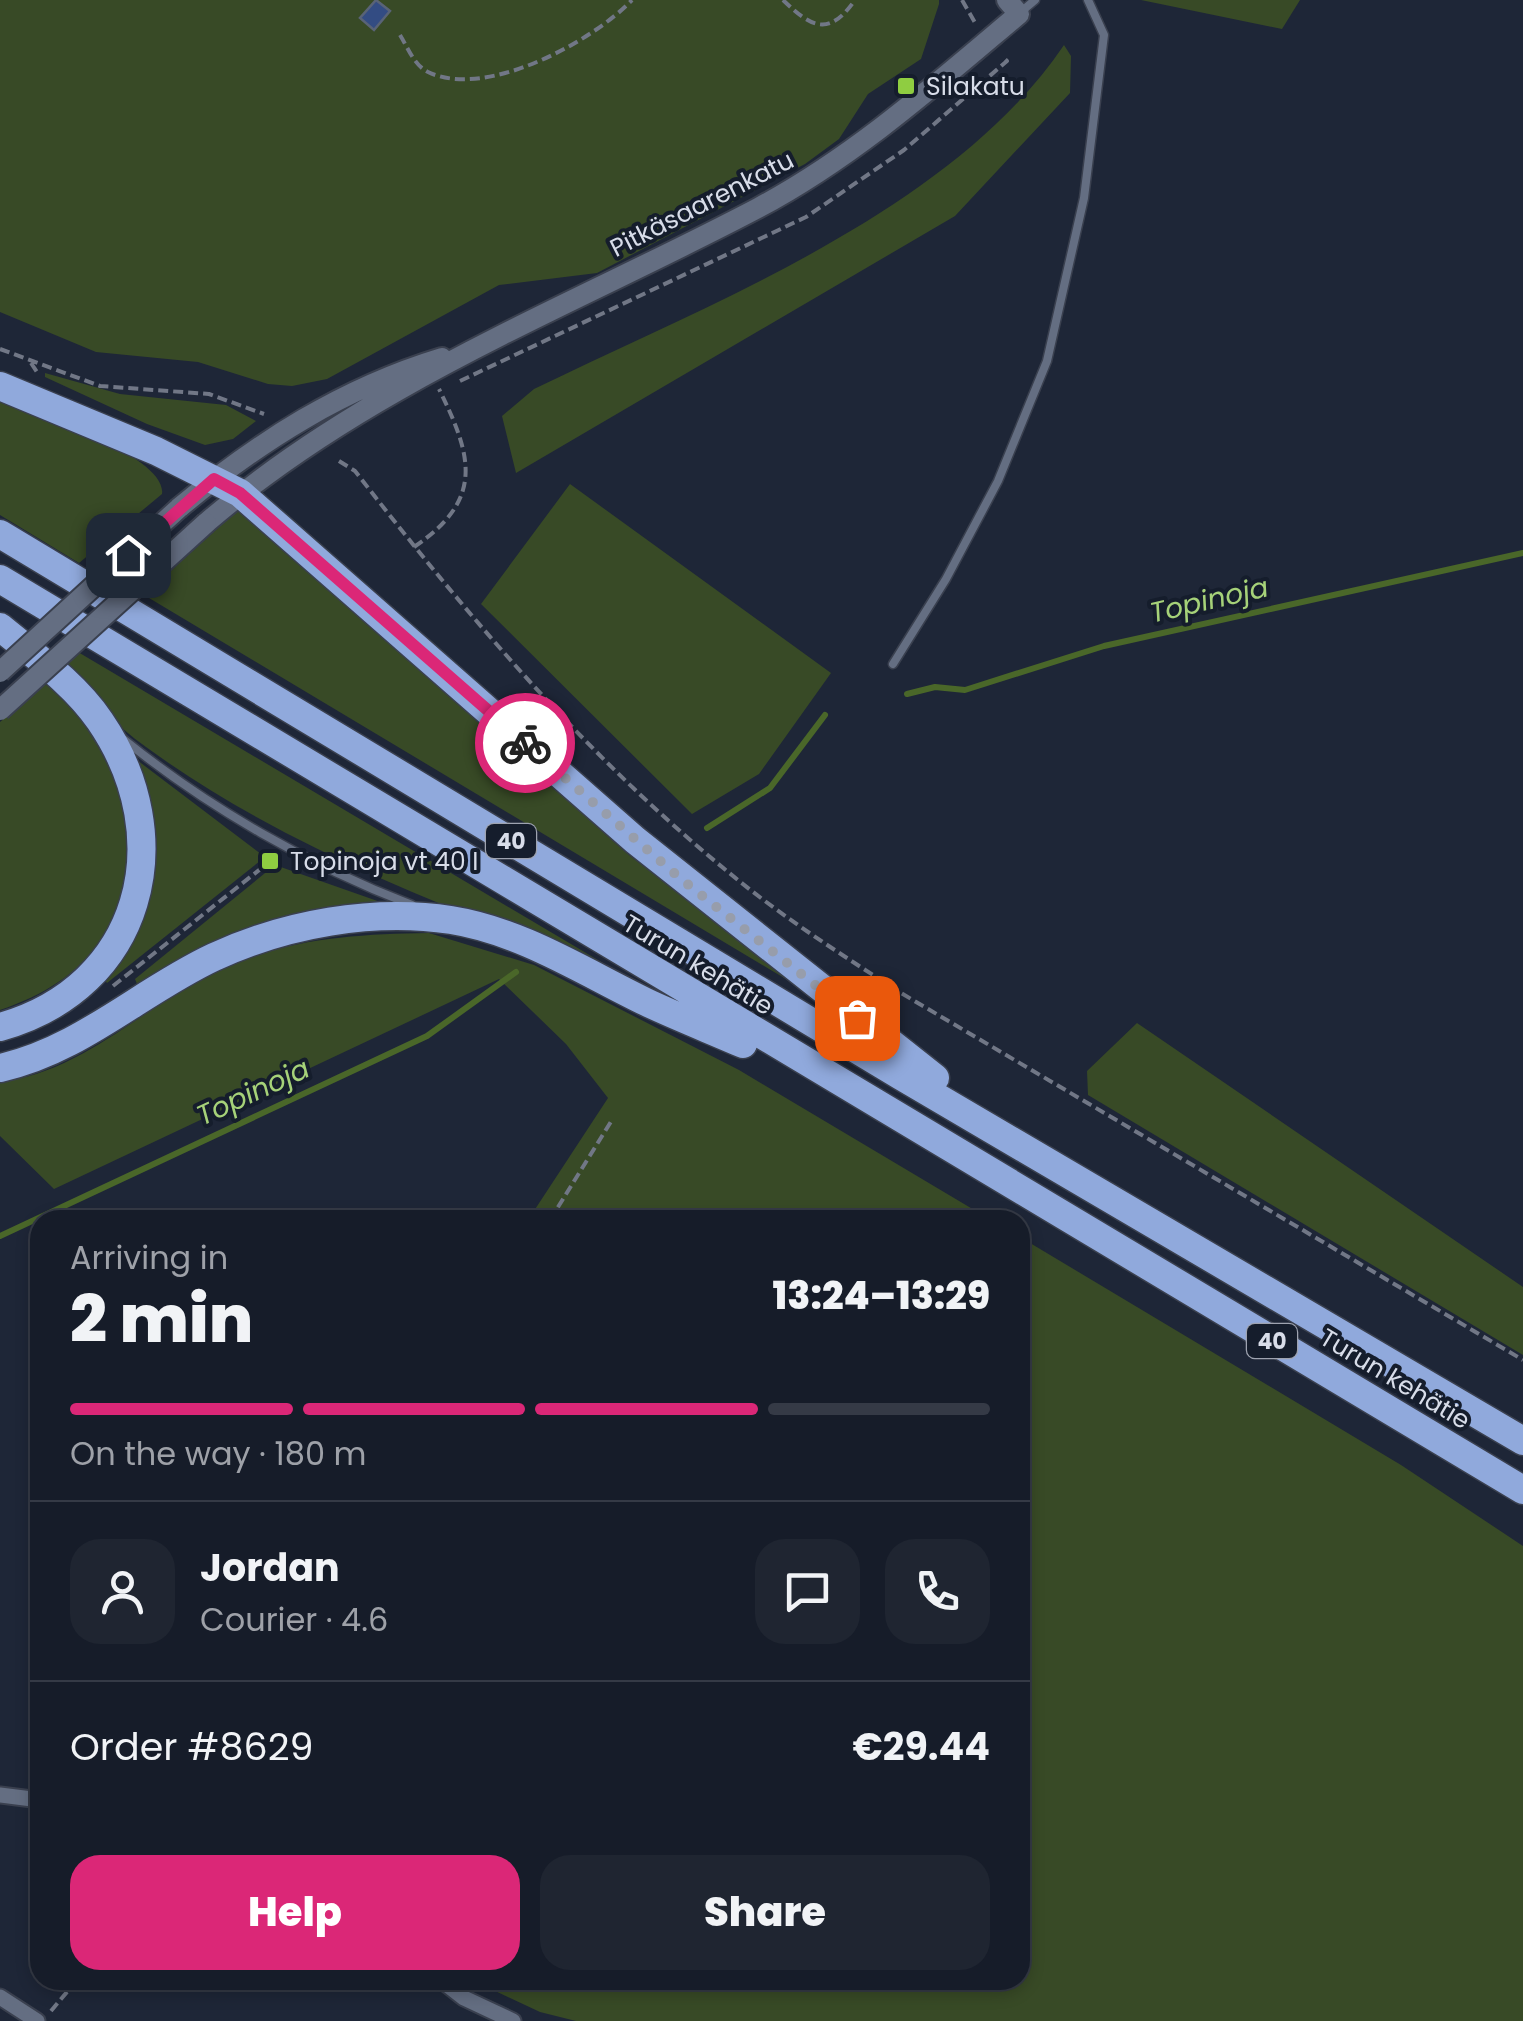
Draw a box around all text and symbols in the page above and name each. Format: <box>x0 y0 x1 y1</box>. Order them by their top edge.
place label: Silakatu <box>926 69 1025 104</box>
marker: Silakatu <box>895 75 917 97</box>
street label: Pitkäsaarenkatu <box>604 143 800 265</box>
pin <box>86 513 171 598</box>
icon: home <box>101 528 156 583</box>
water label: Topinoja <box>1146 567 1272 633</box>
courier <box>475 693 575 793</box>
icon: bike <box>498 716 553 771</box>
road number: 40 <box>486 824 536 858</box>
place label: Topinoja vt 40 I <box>290 844 478 879</box>
marker: Topinoja vt 40 I <box>259 850 281 872</box>
street label: Turun kehätie <box>616 906 780 1024</box>
pin <box>815 976 900 1061</box>
icon: bag <box>830 991 885 1046</box>
water label: Topinoja <box>190 1049 316 1135</box>
text: Arriving in <box>70 1235 228 1280</box>
text: 13:24–13:29 <box>773 1269 990 1322</box>
text: 2 min <box>70 1274 253 1365</box>
street label: Turun kehätie <box>1313 1320 1477 1438</box>
road number: 40 <box>1247 1324 1297 1358</box>
text: On the way · 180 m <box>70 1431 366 1476</box>
button: person <box>70 1539 175 1644</box>
button: chat <box>755 1539 860 1644</box>
button: phone <box>885 1539 990 1644</box>
text: Jordan <box>200 1541 340 1594</box>
text: Courier · 4.6 <box>200 1597 388 1642</box>
text: Order #8629 <box>70 1720 313 1773</box>
text: €29.44 <box>853 1720 990 1773</box>
button: Help <box>70 1855 520 1970</box>
button: Share <box>540 1855 990 1970</box>

